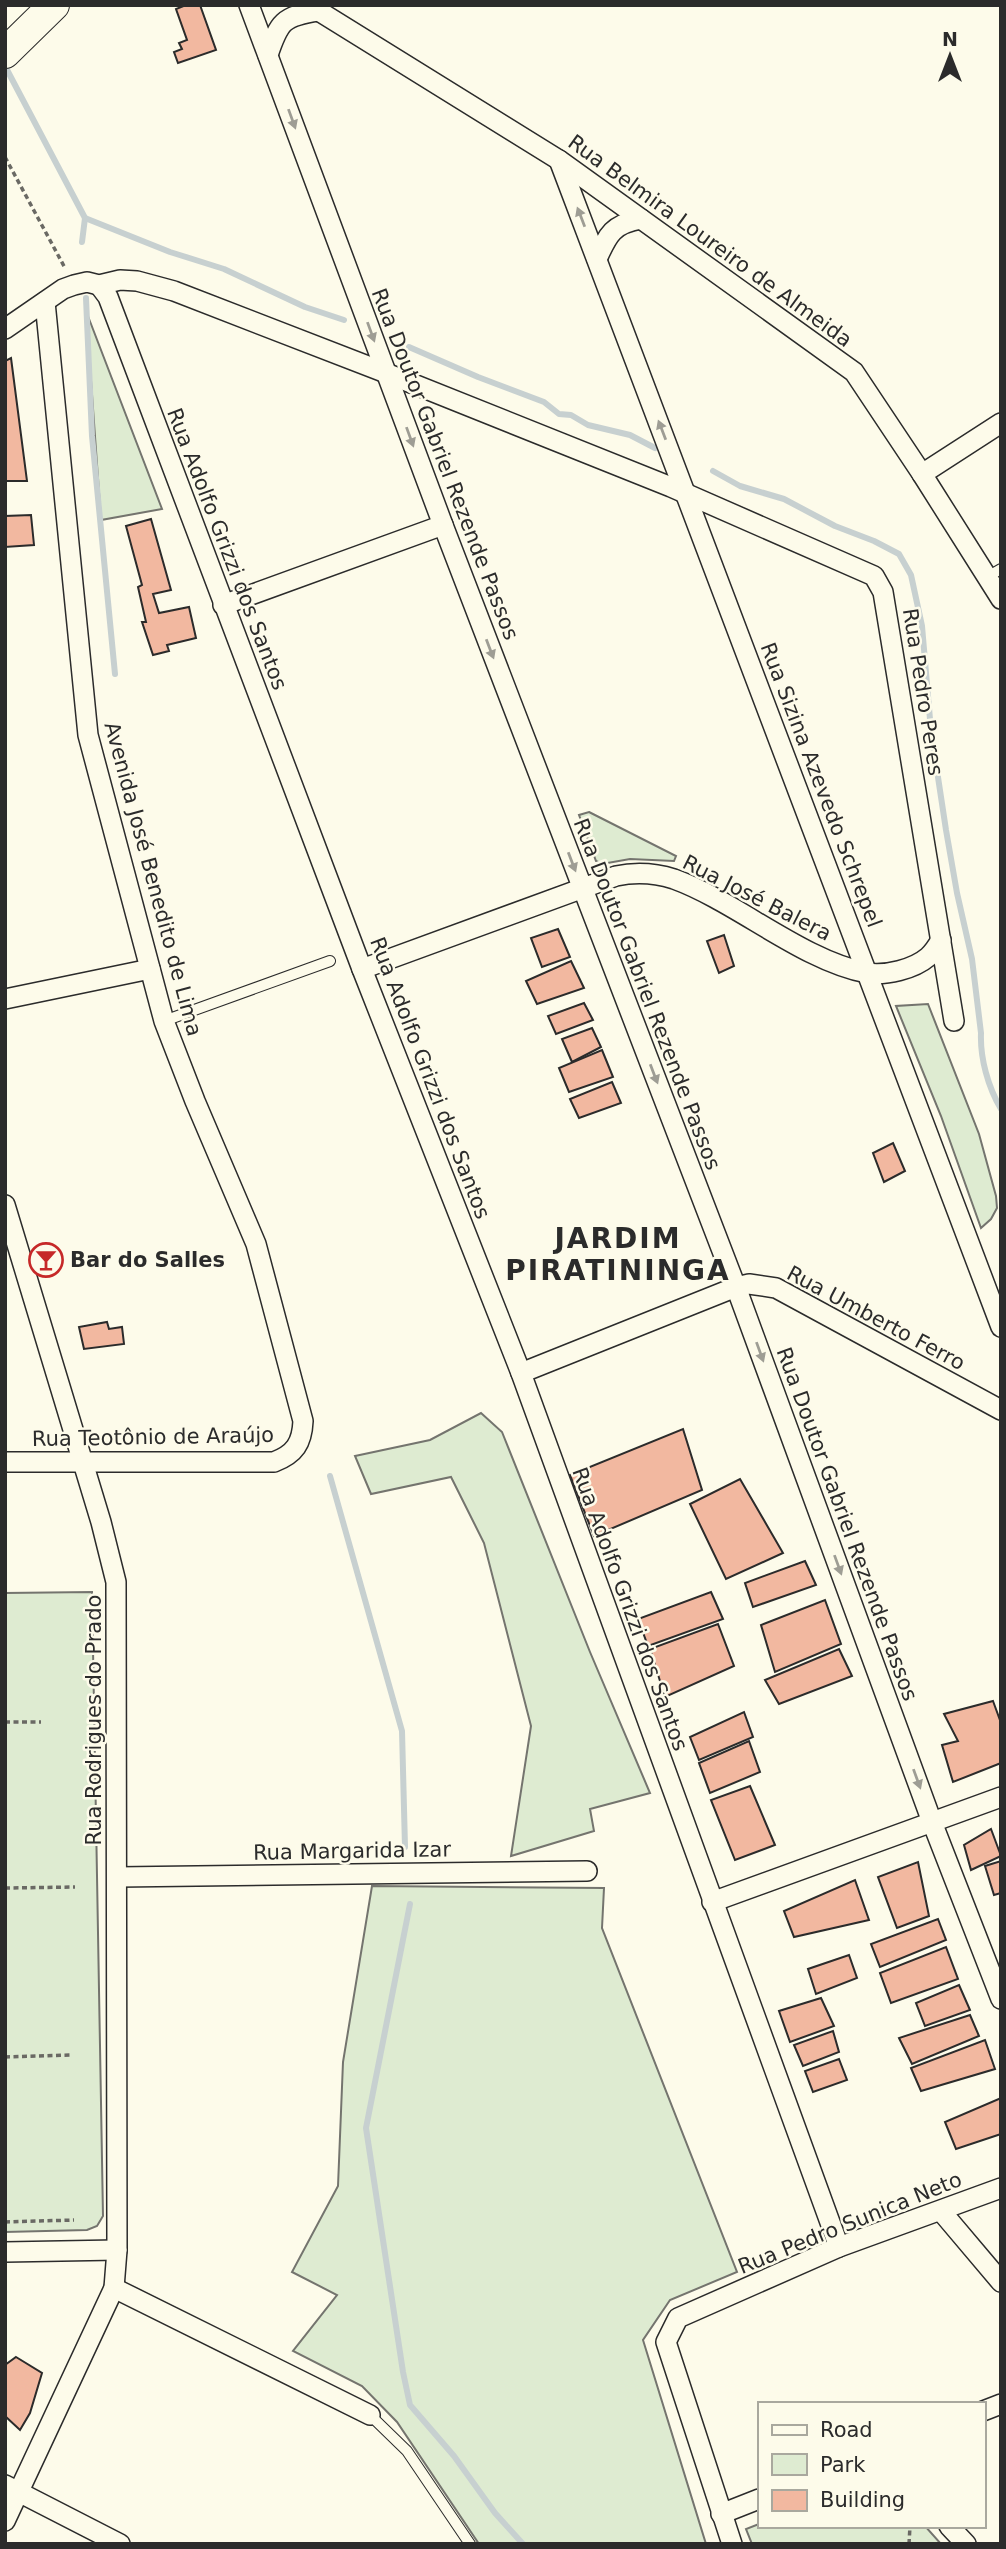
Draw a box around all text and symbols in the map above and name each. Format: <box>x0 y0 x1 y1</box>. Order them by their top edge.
north arrow <box>915 21 985 91</box>
text: N <box>942 28 958 50</box>
one-way arrow <box>286 109 297 130</box>
street label: Rua Belmira Loureiro de Almeida <box>563 130 857 352</box>
one-way arrow <box>575 207 586 228</box>
street label: Rua Doutor Gabriel Rezende Passos <box>367 285 523 643</box>
one-way arrow <box>366 322 377 343</box>
street label: Rua Adolfo Grizzi dos Santos <box>162 405 292 693</box>
one-way arrow <box>656 419 667 440</box>
one-way arrow <box>405 426 416 447</box>
street label: Rua Pedro Peres <box>898 607 948 777</box>
one-way arrow <box>485 639 496 660</box>
street label: Rua Sizina Azevedo Schrepel <box>755 639 887 931</box>
street label: Avenida José Benedito de Lima <box>99 719 207 1039</box>
street label: Rua Doutor Gabriel Rezende Passos <box>569 815 725 1173</box>
street label: Rua José Balera <box>679 850 835 946</box>
one-way arrow <box>567 851 578 872</box>
street label: Rua Adolfo Grizzi dos Santos <box>365 934 495 1222</box>
one-way arrow <box>648 1064 659 1085</box>
district label: JARDIM PIRATININGA <box>505 1222 731 1287</box>
bar icon: Bar do Salles <box>27 1241 65 1279</box>
place label: Bar do Salles <box>70 1248 225 1272</box>
street label: Rua Umberto Ferro <box>783 1261 969 1375</box>
one-way arrow <box>754 1341 765 1362</box>
street label: Rua Doutor Gabriel Rezende Passos <box>772 1344 922 1704</box>
street label: Rua Teotônio de Araújo <box>32 1423 274 1451</box>
street label: Rua Adolfo Grizzi dos Santos <box>567 1464 693 1754</box>
one-way arrow <box>833 1555 844 1576</box>
street label: Rua Rodrigues do Prado <box>82 1595 106 1845</box>
one-way arrow <box>911 1768 922 1789</box>
street label: Rua Margarida Izar <box>253 1837 452 1865</box>
street label: Rua Pedro Sunica Neto <box>735 2167 965 2279</box>
legend <box>758 2402 985 2528</box>
text: Road <box>820 2418 873 2442</box>
text: Park <box>820 2453 866 2477</box>
text: Building <box>820 2488 905 2512</box>

